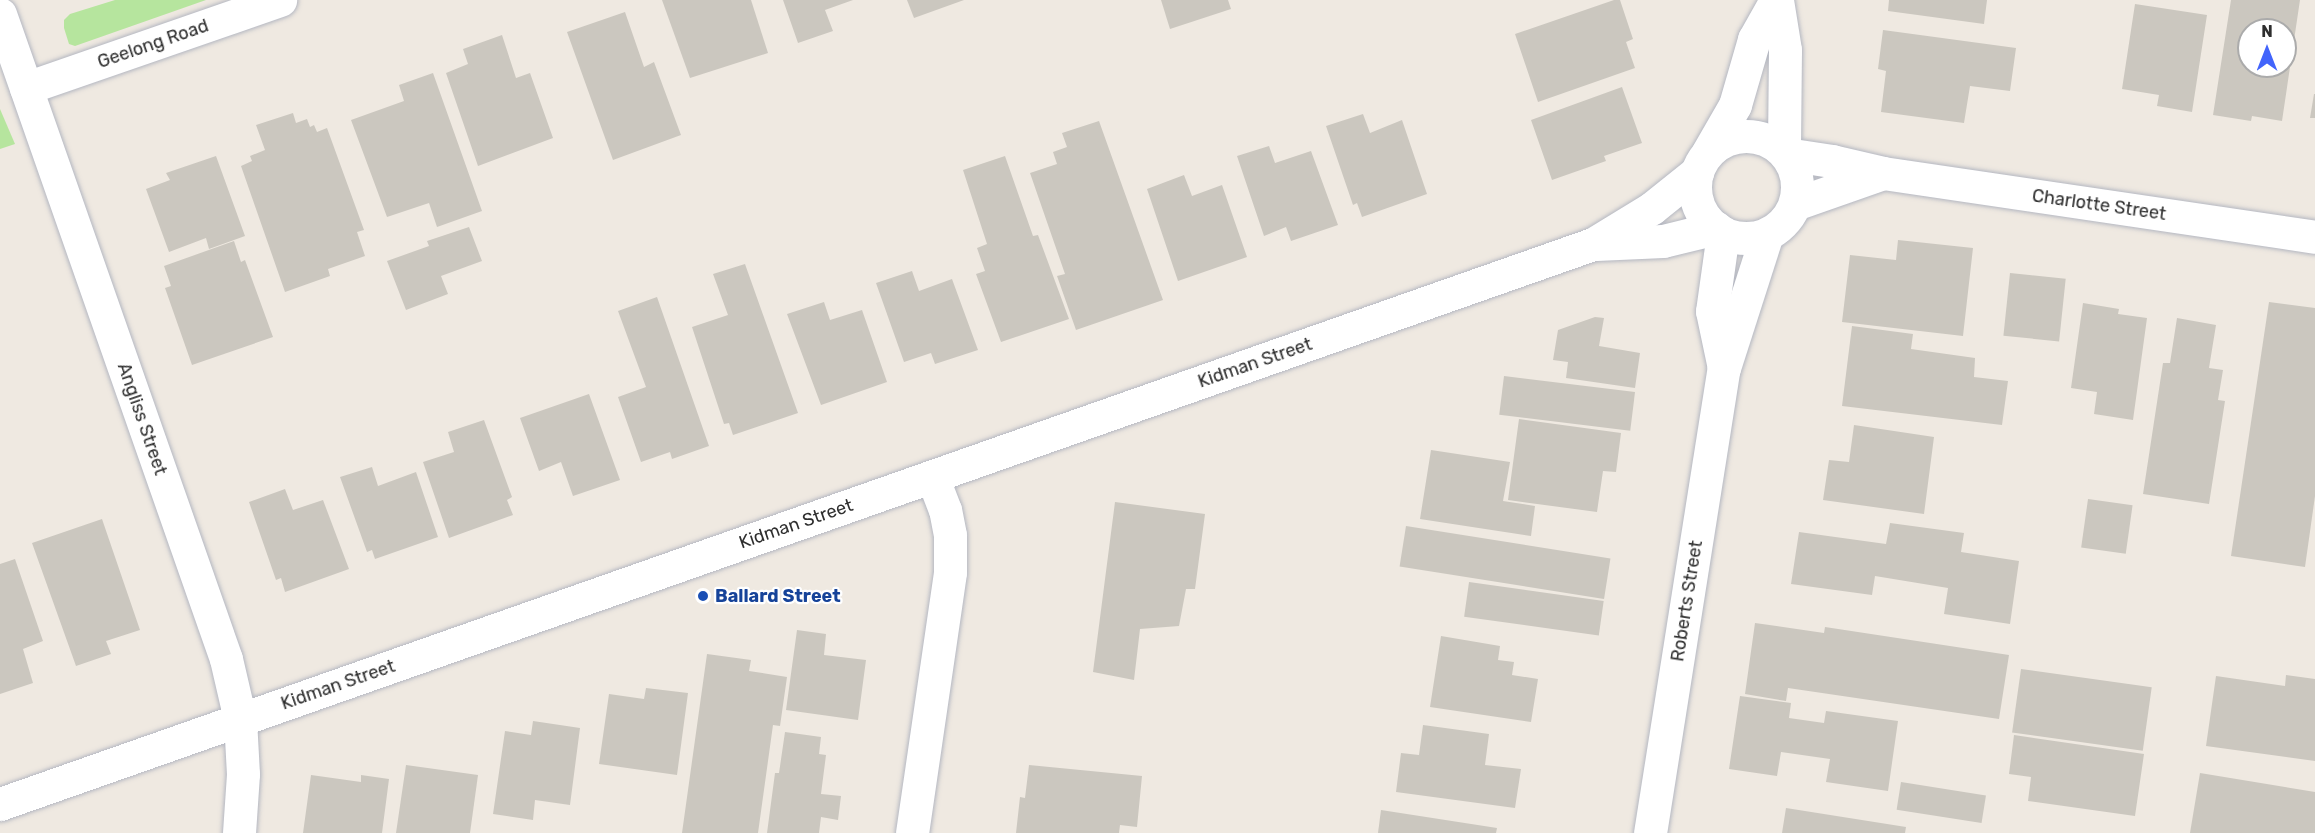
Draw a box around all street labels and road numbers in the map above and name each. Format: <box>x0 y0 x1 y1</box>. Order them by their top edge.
street label: Geelong Road <box>95 15 211 73</box>
street label: Charlotte Street <box>2031 185 2167 225</box>
street label: Kidman Street <box>1195 333 1315 393</box>
street label: Angliss Street <box>113 360 171 478</box>
street label: Kidman Street <box>736 494 856 554</box>
street label: Roberts Street <box>1667 539 1707 663</box>
street label: Kidman Street <box>278 655 398 715</box>

